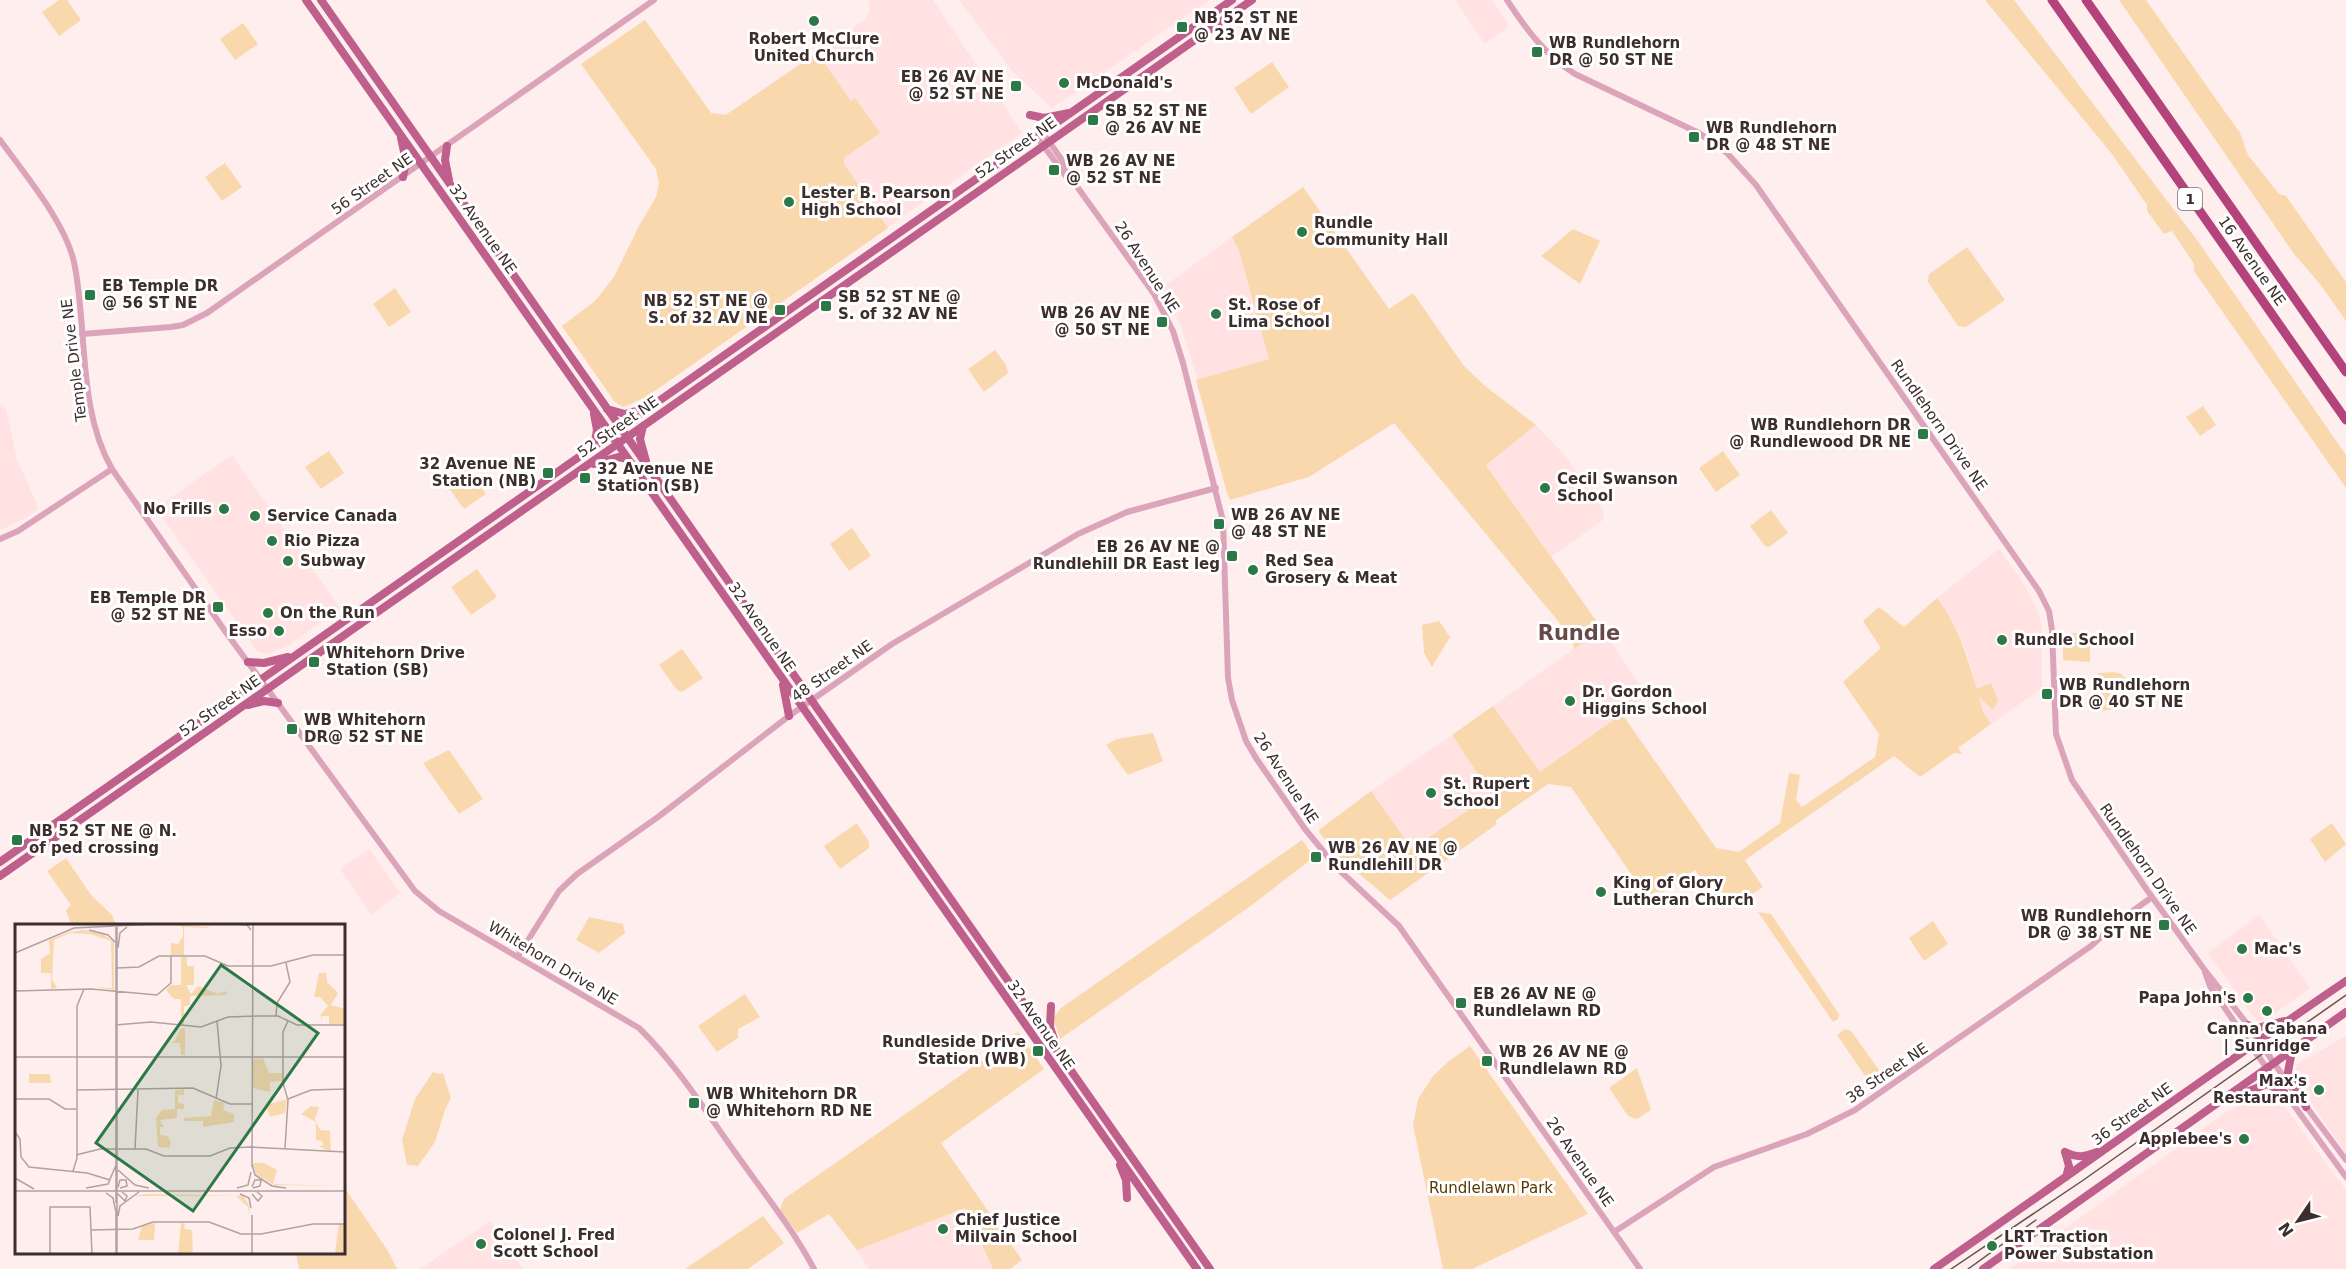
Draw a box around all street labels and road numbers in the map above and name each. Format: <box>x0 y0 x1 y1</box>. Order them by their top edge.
street label: 52 Street NE <box>972 113 1060 183</box>
street label: 56 Street NE <box>328 149 416 219</box>
street label: 32 Avenue NE <box>445 181 521 277</box>
road number: 1 <box>2178 188 2202 210</box>
street label: 16 Avenue NE <box>2214 213 2290 309</box>
street label: 26 Avenue NE <box>1111 218 1183 316</box>
street label: Temple Drive NE <box>58 298 91 423</box>
street label: Rundlehorn Drive NE <box>1887 356 1991 494</box>
street label: 52 Street NE <box>574 392 662 462</box>
street label: 32 Avenue NE <box>724 579 800 675</box>
street label: 48 Street NE <box>788 636 876 706</box>
street label: 52 Street NE <box>176 671 264 741</box>
street label: 26 Avenue NE <box>1250 729 1322 827</box>
street label: Rundlehorn Drive NE <box>2096 800 2200 938</box>
street label: Whitehorn Drive NE <box>485 917 621 1009</box>
street label: 32 Avenue NE <box>1003 977 1079 1073</box>
street label: 38 Street NE <box>1843 1039 1931 1107</box>
street label: 36 Street NE <box>2088 1079 2176 1149</box>
street label: 26 Avenue NE <box>1542 1114 1618 1210</box>

